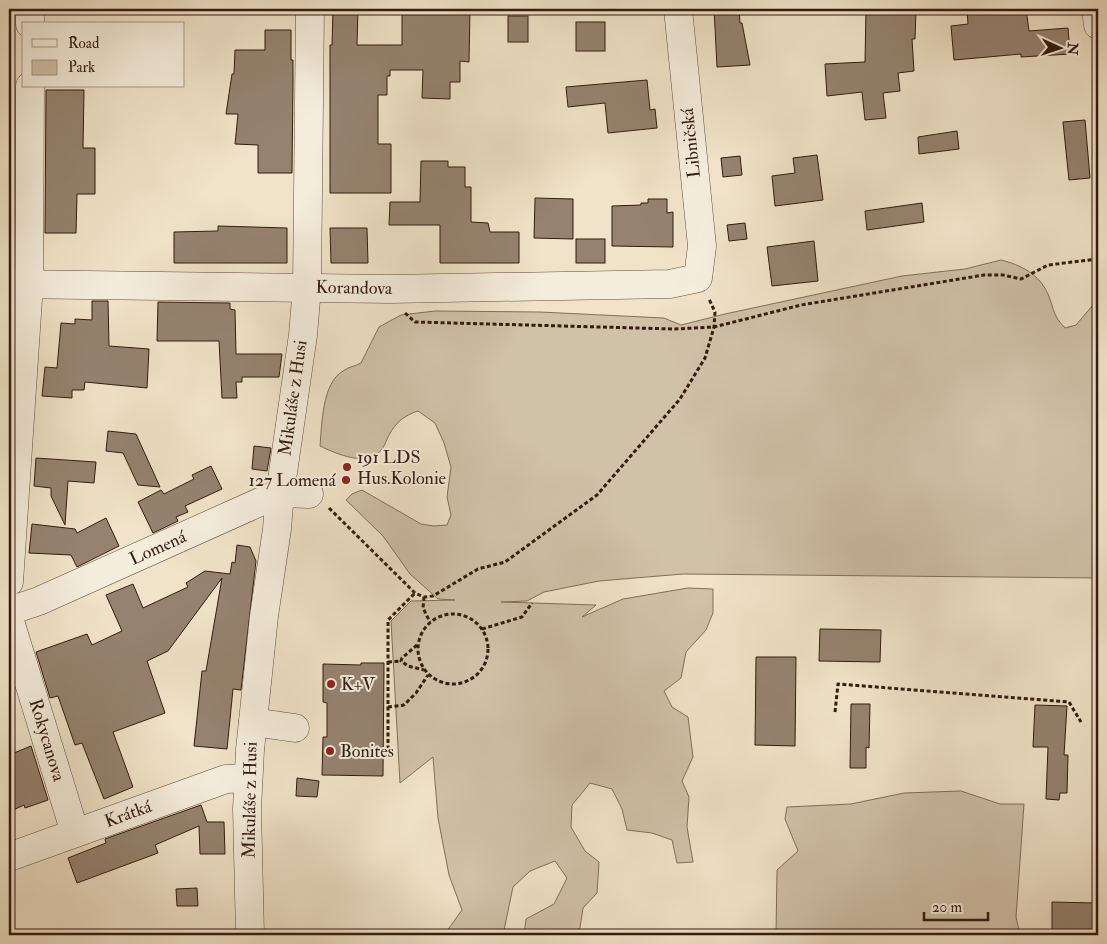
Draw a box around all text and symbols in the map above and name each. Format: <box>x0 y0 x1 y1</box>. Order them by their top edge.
legend <box>22 22 185 88</box>
north arrow <box>1034 22 1084 72</box>
text: Road <box>68 34 100 53</box>
text: N <box>1064 41 1081 56</box>
text: Park <box>68 58 95 77</box>
street label: Libničská <box>676 106 706 179</box>
street label: Korandova <box>315 276 393 300</box>
street label: Mikuláše z Husi <box>273 338 313 457</box>
place label: 191 LDS Hus.Kolonie <box>357 446 447 490</box>
marker: 191 LDS Hus.Kolonie <box>341 461 353 473</box>
place label: 127 Lomená <box>249 469 337 492</box>
marker: 127 Lomená <box>340 474 352 486</box>
street label: Lomená <box>126 525 191 571</box>
place label: K+V <box>341 673 376 696</box>
marker: K+V <box>325 678 337 690</box>
street label: Rokycanova <box>24 696 71 785</box>
place label: Bonites <box>340 740 394 763</box>
street label: Mikuláše z Husi <box>237 741 263 859</box>
marker: Bonites <box>324 745 336 757</box>
street label: Krátká <box>101 795 155 833</box>
scale bar <box>924 889 988 921</box>
text: 20 m <box>932 898 962 917</box>

